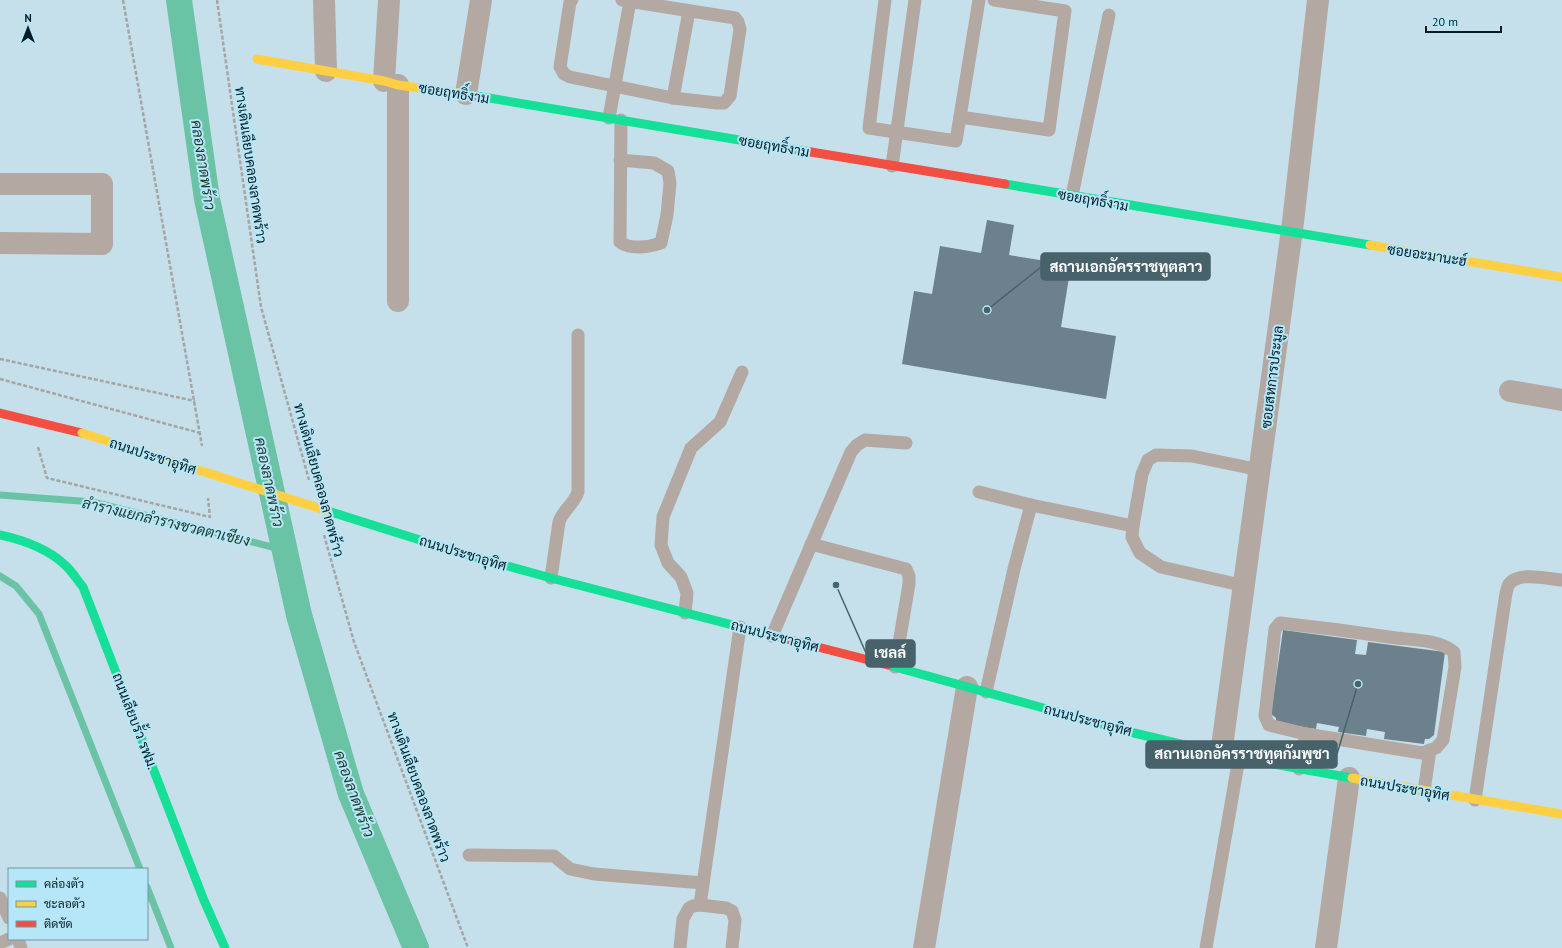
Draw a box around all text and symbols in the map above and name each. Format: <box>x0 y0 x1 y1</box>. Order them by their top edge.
north arrow <box>8 8 48 48</box>
scale bar <box>1426 8 1501 34</box>
text: N <box>24 11 32 25</box>
text: 20 m <box>1432 14 1458 29</box>
street label: ซอยฤทธิ์งาม <box>417 75 491 107</box>
street label: ทางเดินเลียบคลองลาดพร้าว <box>231 85 271 245</box>
water label: คลองลาดพร้าว <box>187 118 220 212</box>
street label: ซอยฤทธิ์งาม <box>737 128 811 161</box>
street label: ซอยฤทธิ์งาม <box>1056 182 1130 215</box>
street label: ซอยอะมานะฮ์ <box>1386 240 1468 270</box>
callout: สถานเอกอัครราชทูตลาว <box>1041 253 1210 280</box>
text: สถานเอกอัครราชทูตลาว <box>1049 257 1203 278</box>
street label: ซอยสหการประมูล <box>1257 324 1288 430</box>
street label: ทางเดินเลียบคลองลาดพร้าว <box>290 401 348 559</box>
street label: ถนนประชาอุทิศ <box>107 433 199 479</box>
water label: คลองลาดพร้าว <box>251 435 288 529</box>
water label: ลำรางแยกลำรางชวดตาเชียง <box>80 493 252 550</box>
street label: ถนนประชาอุทิศ <box>417 531 509 576</box>
street label: ถนนประชาอุทิศ <box>729 616 821 657</box>
callout: เชลล์ <box>866 640 915 667</box>
text: เชลล์ <box>874 643 907 662</box>
street label: ถนนเลียบรั้ว รฟม. <box>108 669 164 772</box>
street label: ถนนประชาอุทิศ <box>1042 700 1134 741</box>
street label: ทางเดินเลียบคลองลาดพร้าว <box>383 709 455 865</box>
callout: สถานเอกอัครราชทูตกัมพูชา <box>1146 741 1337 768</box>
text: สถานเอกอัครราชทูตกัมพูชา <box>1154 744 1330 765</box>
water label: คลองลาดพร้าว <box>330 748 379 840</box>
street label: ถนนประชาอุทิศ <box>1359 771 1451 806</box>
legend <box>8 868 148 940</box>
text: คล่องตัว <box>44 876 84 891</box>
text: ชะลอตัว <box>44 896 85 911</box>
text: ติดขัด <box>44 916 73 931</box>

